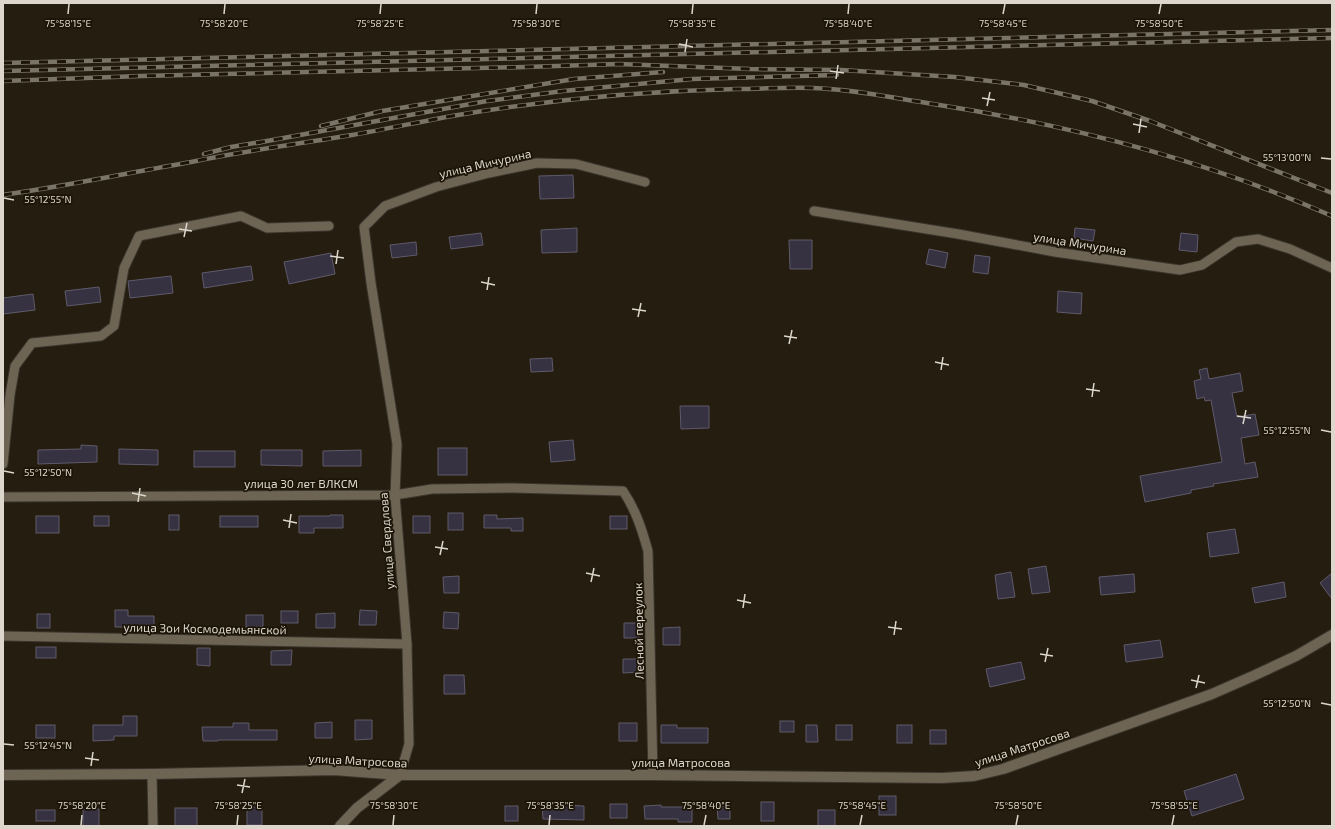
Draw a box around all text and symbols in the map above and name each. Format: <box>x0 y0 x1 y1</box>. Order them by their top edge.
text: 75°58'15"E <box>45 17 91 29</box>
text: 75°58'20"E <box>200 17 249 29</box>
text: 75°58'25"E <box>356 17 404 29</box>
text: 75°58'30"E <box>512 17 561 29</box>
text: 75°58'35"E <box>668 17 716 29</box>
text: 75°58'40"E <box>824 17 873 29</box>
text: 75°58'45"E <box>979 17 1027 29</box>
text: 75°58'50"E <box>1135 17 1183 29</box>
street label: улица Мичурина <box>438 146 533 181</box>
text: 55°13'00"N <box>1263 151 1311 163</box>
text: 55°12'55"N <box>24 193 72 205</box>
street label: улица Мичурина <box>1032 229 1128 258</box>
text: 55°12'55"N <box>1263 424 1311 436</box>
text: 55°12'50"N <box>24 466 72 478</box>
street label: улица 30 лет ВЛКСМ <box>244 476 358 491</box>
street label: улица Свердлова <box>376 492 397 590</box>
street label: Лесной переулок <box>630 582 647 679</box>
street label: улица Зои Космодемьянской <box>123 620 287 637</box>
text: 55°12'50"N <box>1263 697 1311 709</box>
street label: улица Матросова <box>973 725 1072 770</box>
text: 55°12'45"N <box>24 739 72 751</box>
street label: улица Матросова <box>308 750 408 771</box>
street label: улица Матросова <box>631 755 731 770</box>
text: 75°58'20"E <box>58 799 107 811</box>
text: 75°58'25"E <box>214 799 262 811</box>
text: 75°58'30"E <box>370 799 419 811</box>
text: 75°58'35"E <box>526 799 574 811</box>
text: 75°58'40"E <box>682 799 731 811</box>
text: 75°58'45"E <box>838 799 886 811</box>
text: 75°58'50"E <box>994 799 1042 811</box>
text: 75°58'55"E <box>1150 799 1198 811</box>

